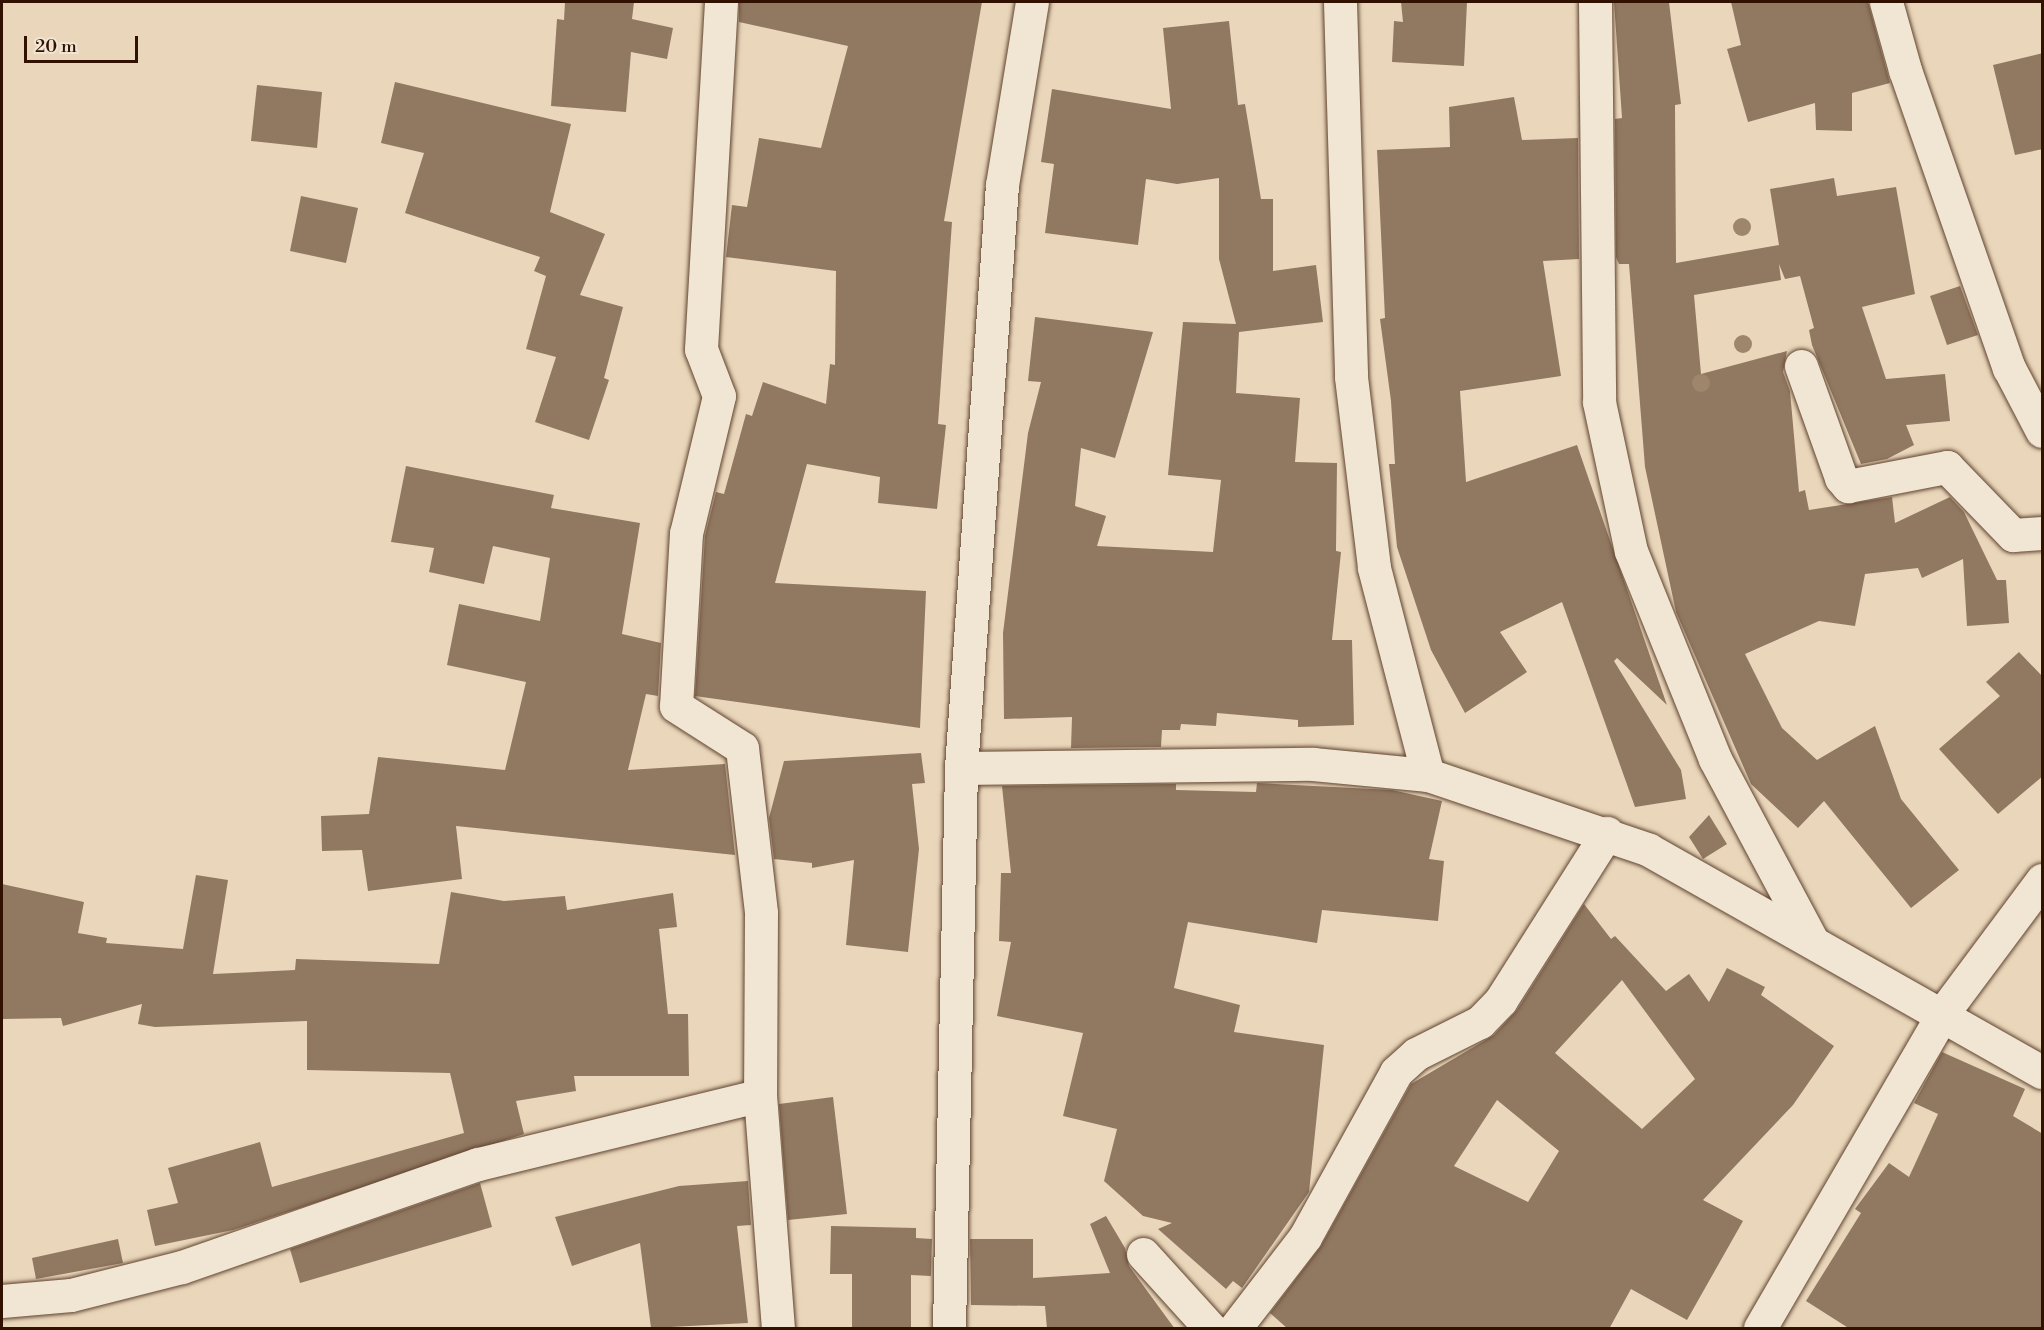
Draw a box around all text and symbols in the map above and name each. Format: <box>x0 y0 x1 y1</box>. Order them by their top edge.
scale bar <box>27 24 141 62</box>
text: 20 m <box>35 35 77 58</box>

